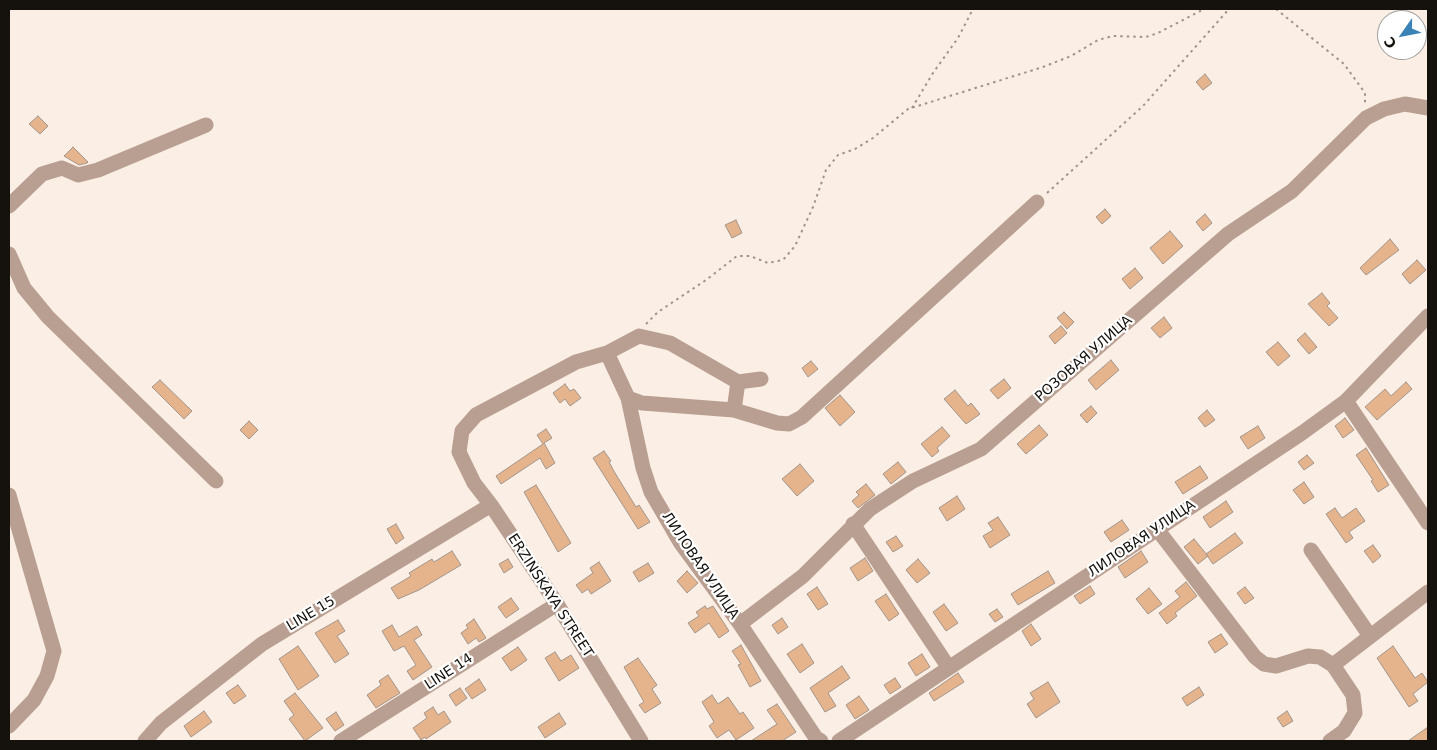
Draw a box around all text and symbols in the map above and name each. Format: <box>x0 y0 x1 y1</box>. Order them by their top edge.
north arrow <box>1377 10 1427 60</box>
text: С <box>1381 34 1400 51</box>
street label: РОЗОВАЯ УЛИЦА <box>1032 312 1136 406</box>
street label: ЛИЛОВАЯ УЛИЦА <box>1085 497 1199 581</box>
street label: ЛИЛОВАЯ УЛИЦА <box>658 509 742 623</box>
street label: ERZINSKAYA STREET <box>504 531 596 661</box>
street label: LINE 15 <box>284 593 338 635</box>
street label: LINE 14 <box>422 650 476 694</box>

